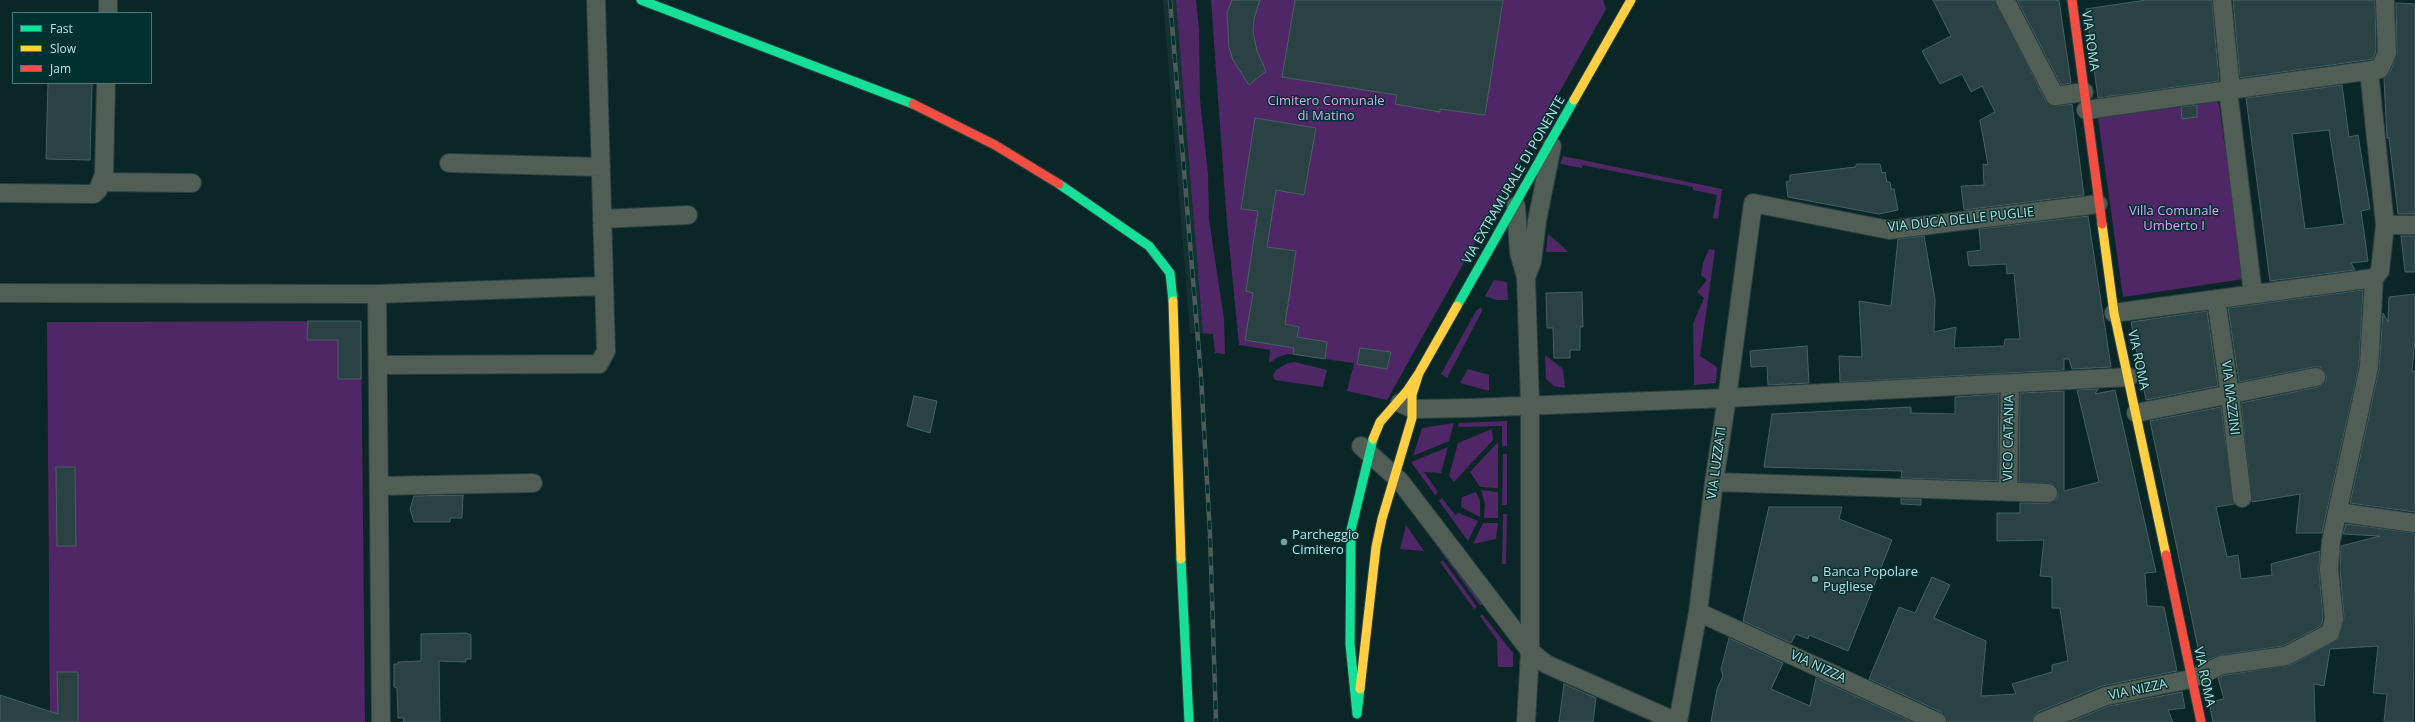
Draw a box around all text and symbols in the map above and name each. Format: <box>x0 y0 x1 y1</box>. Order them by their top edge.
street label: VIA ROMA <box>2078 10 2102 72</box>
legend <box>12 12 152 84</box>
text: Fast <box>50 20 73 37</box>
text: Slow <box>50 40 76 57</box>
text: Jam <box>50 60 71 77</box>
park label: Cimitero Comunale di Matino <box>1267 93 1385 124</box>
street label: VIA EXTRAMURALE DI PONENTE <box>1459 93 1569 267</box>
park label: Villa Comunale Umberto I <box>2129 203 2219 234</box>
street label: VIA DUCA DELLE PUGLIE <box>1887 205 2035 235</box>
street label: VIA ROMA <box>2124 329 2152 391</box>
street label: VIA MAZZINI <box>2218 360 2242 436</box>
street label: VICO CATANIA <box>2000 395 2018 481</box>
street label: VIA LUZZATI <box>1704 426 1730 500</box>
place label: Parcheggio Cimitero <box>1292 527 1359 558</box>
marker: Parcheggio Cimitero <box>1279 537 1289 547</box>
place label: Banca Popolare Pugliese <box>1823 564 1918 595</box>
marker: Banca Popolare Pugliese <box>1810 574 1820 584</box>
street label: VIA ROMA <box>2190 646 2218 708</box>
street label: VIA NIZZA <box>1788 647 1848 687</box>
street label: VIA NIZZA <box>2107 676 2169 704</box>

